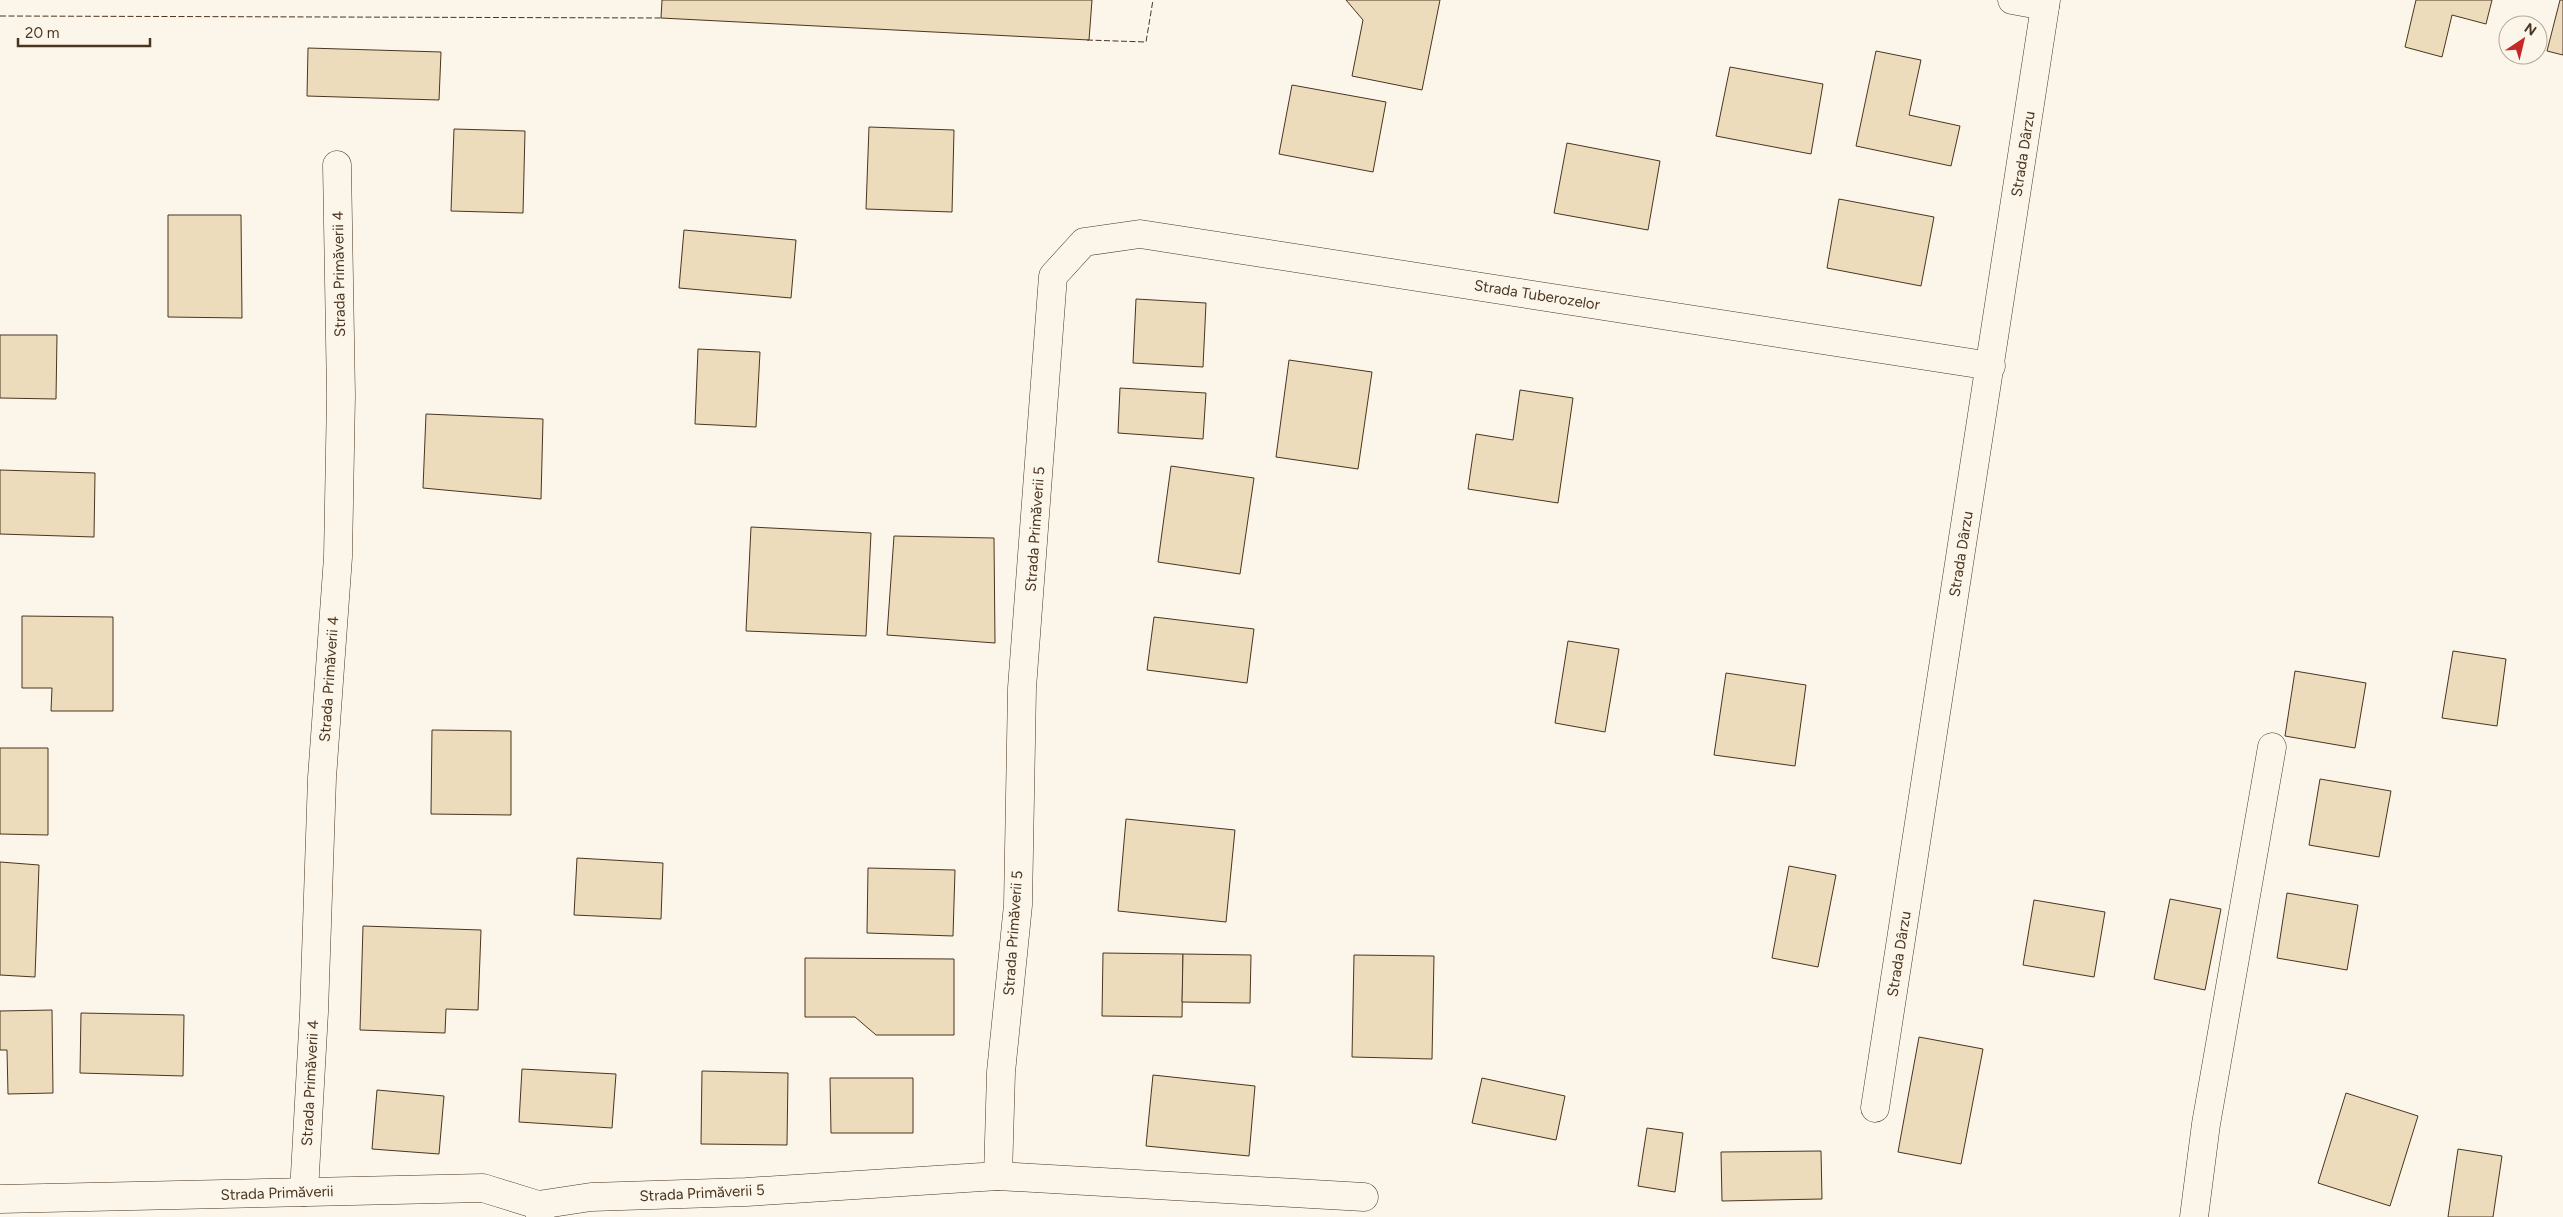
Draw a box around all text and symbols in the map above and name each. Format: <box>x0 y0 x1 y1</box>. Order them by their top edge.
scale bar <box>18 15 150 47</box>
north arrow <box>2498 15 2548 65</box>
text: N <box>2521 20 2539 40</box>
text: 20 m <box>25 24 59 42</box>
street label: Strada Dârzu <box>2007 110 2039 198</box>
street label: Strada Primăverii 4 <box>329 211 349 337</box>
street label: Strada Tuberozelor <box>1473 276 1601 314</box>
street label: Strada Primăverii 5 <box>1022 466 1048 592</box>
street label: Strada Dârzu <box>1945 510 1977 598</box>
street label: Strada Primăverii 4 <box>316 615 342 743</box>
street label: Strada Primăverii 5 <box>1000 870 1026 996</box>
street label: Strada Dârzu <box>1883 910 1915 998</box>
street label: Strada Primăverii 4 <box>298 1020 322 1146</box>
street label: Strada Primăverii 5 <box>639 1181 765 1205</box>
street label: Strada Primăverii <box>220 1182 334 1204</box>

